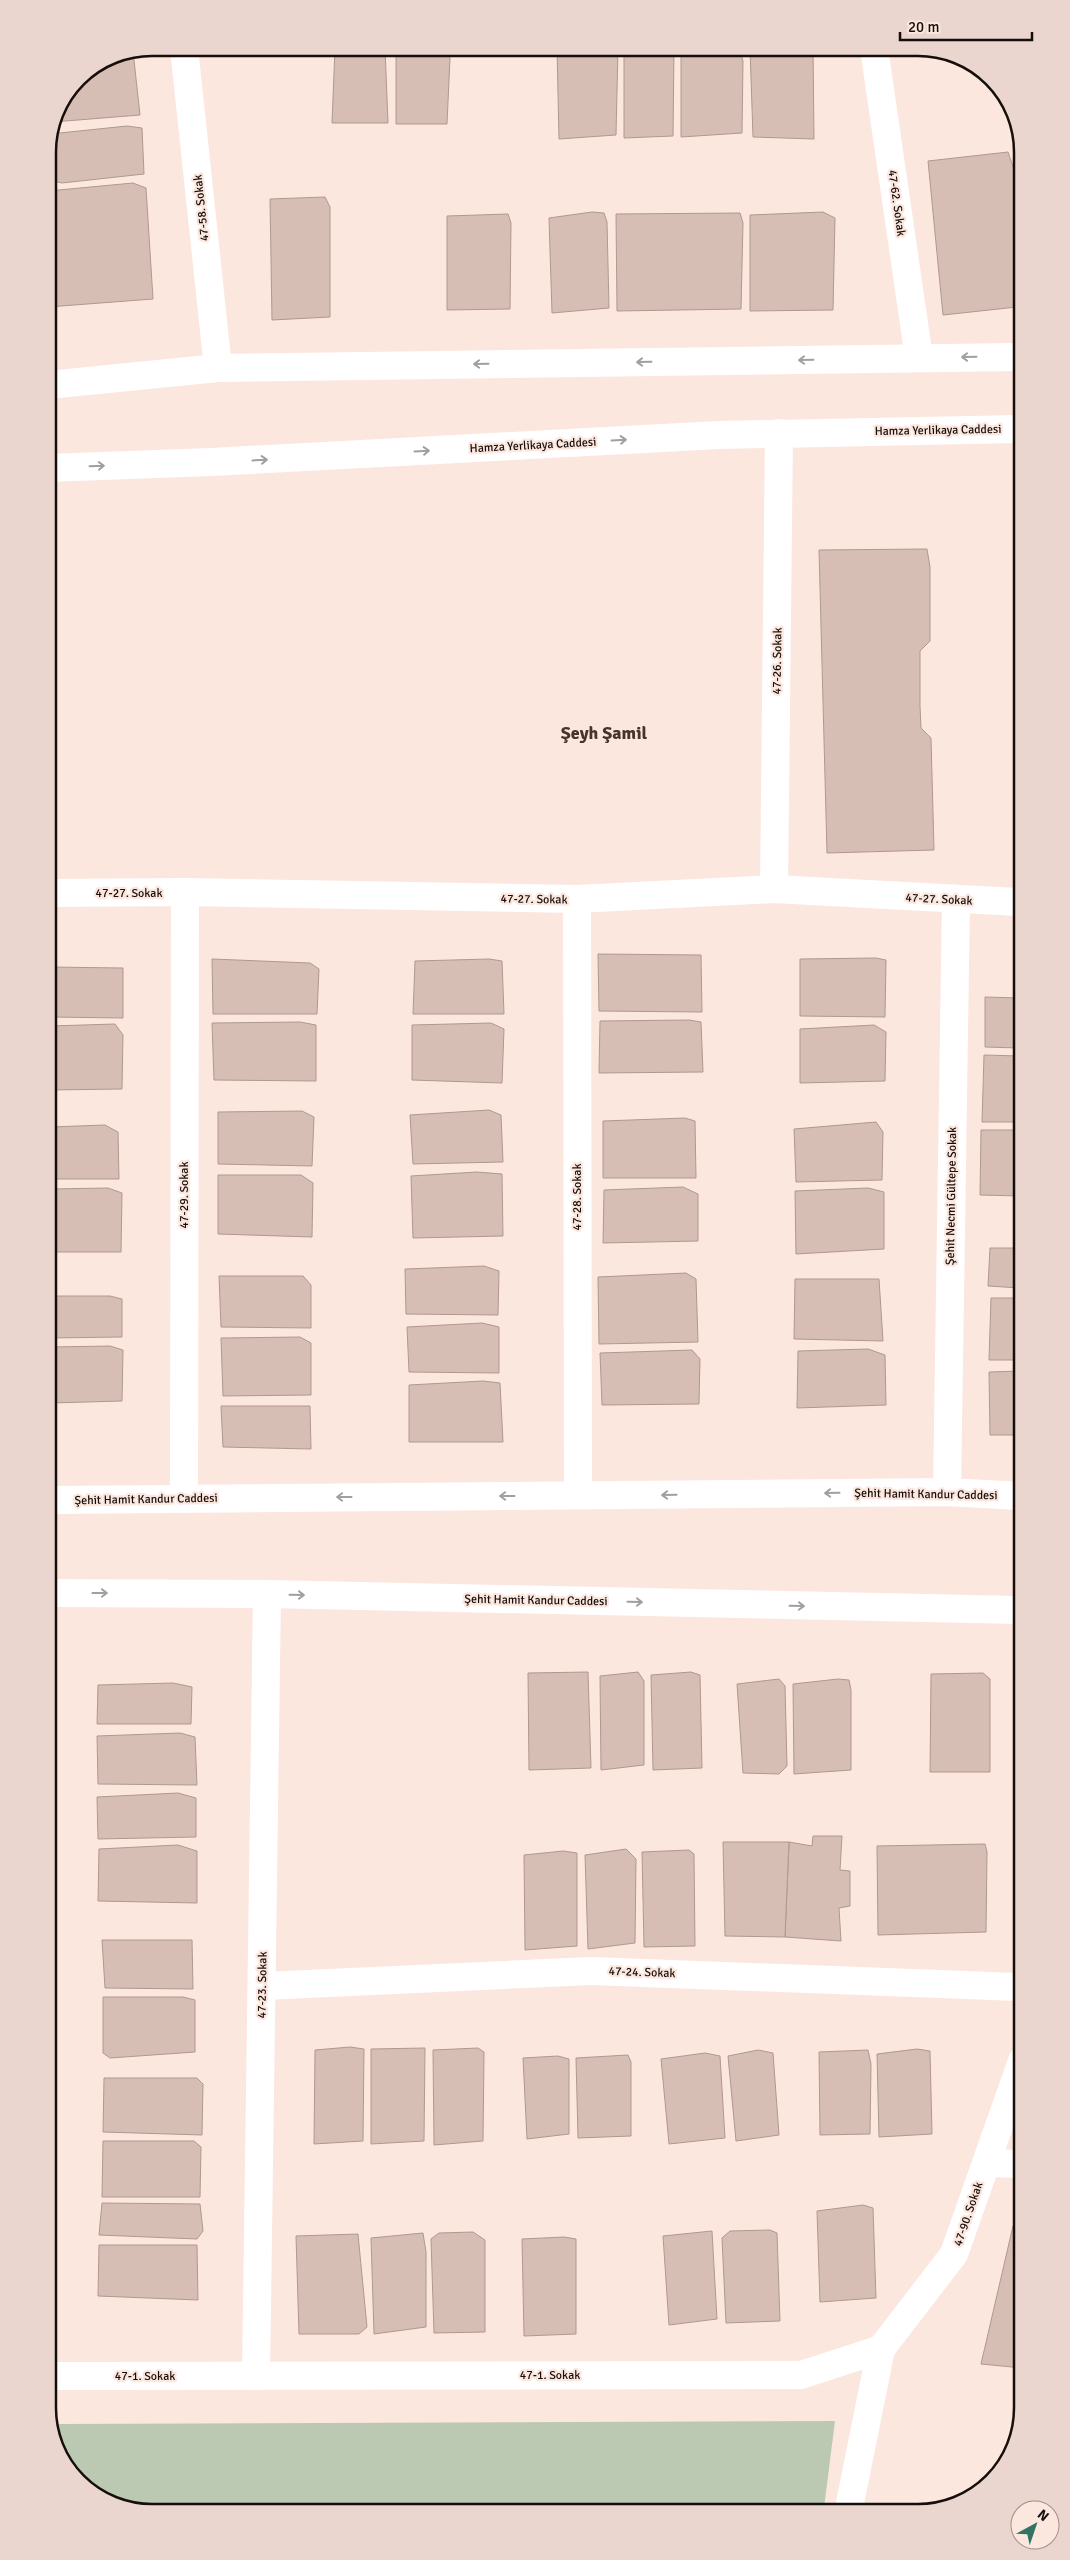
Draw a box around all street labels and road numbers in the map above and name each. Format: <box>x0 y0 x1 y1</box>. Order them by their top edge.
street label: 47-62. Sokak <box>884 169 909 237</box>
street label: 47-58. Sokak <box>191 174 212 242</box>
street label: Hamza Yerlikaya Caddesi <box>874 422 1002 439</box>
street label: Hamza Yerlikaya Caddesi <box>469 435 597 456</box>
street label: 47-26. Sokak <box>769 627 786 695</box>
street label: 47-27. Sokak <box>96 886 162 901</box>
street label: 47-27. Sokak <box>905 890 973 909</box>
street label: 47-27. Sokak <box>500 891 568 908</box>
street label: Şehit Necmi Gültepe Sokak <box>943 1127 960 1265</box>
street label: 47-29. Sokak <box>177 1162 192 1228</box>
street label: 47-28. Sokak <box>570 1164 585 1230</box>
street label: Şehit Hamit Kandur Caddesi <box>854 1486 998 1503</box>
street label: Şehit Hamit Kandur Caddesi <box>74 1491 218 1508</box>
street label: Şehit Hamit Kandur Caddesi <box>464 1592 608 1609</box>
street label: 47-23. Sokak <box>254 1951 271 2019</box>
street label: 47-24. Sokak <box>608 1964 676 1981</box>
street label: 47-90. Sokak <box>950 2180 986 2248</box>
street label: 47-1. Sokak <box>520 2368 580 2383</box>
street label: 47-1. Sokak <box>115 2369 175 2384</box>

